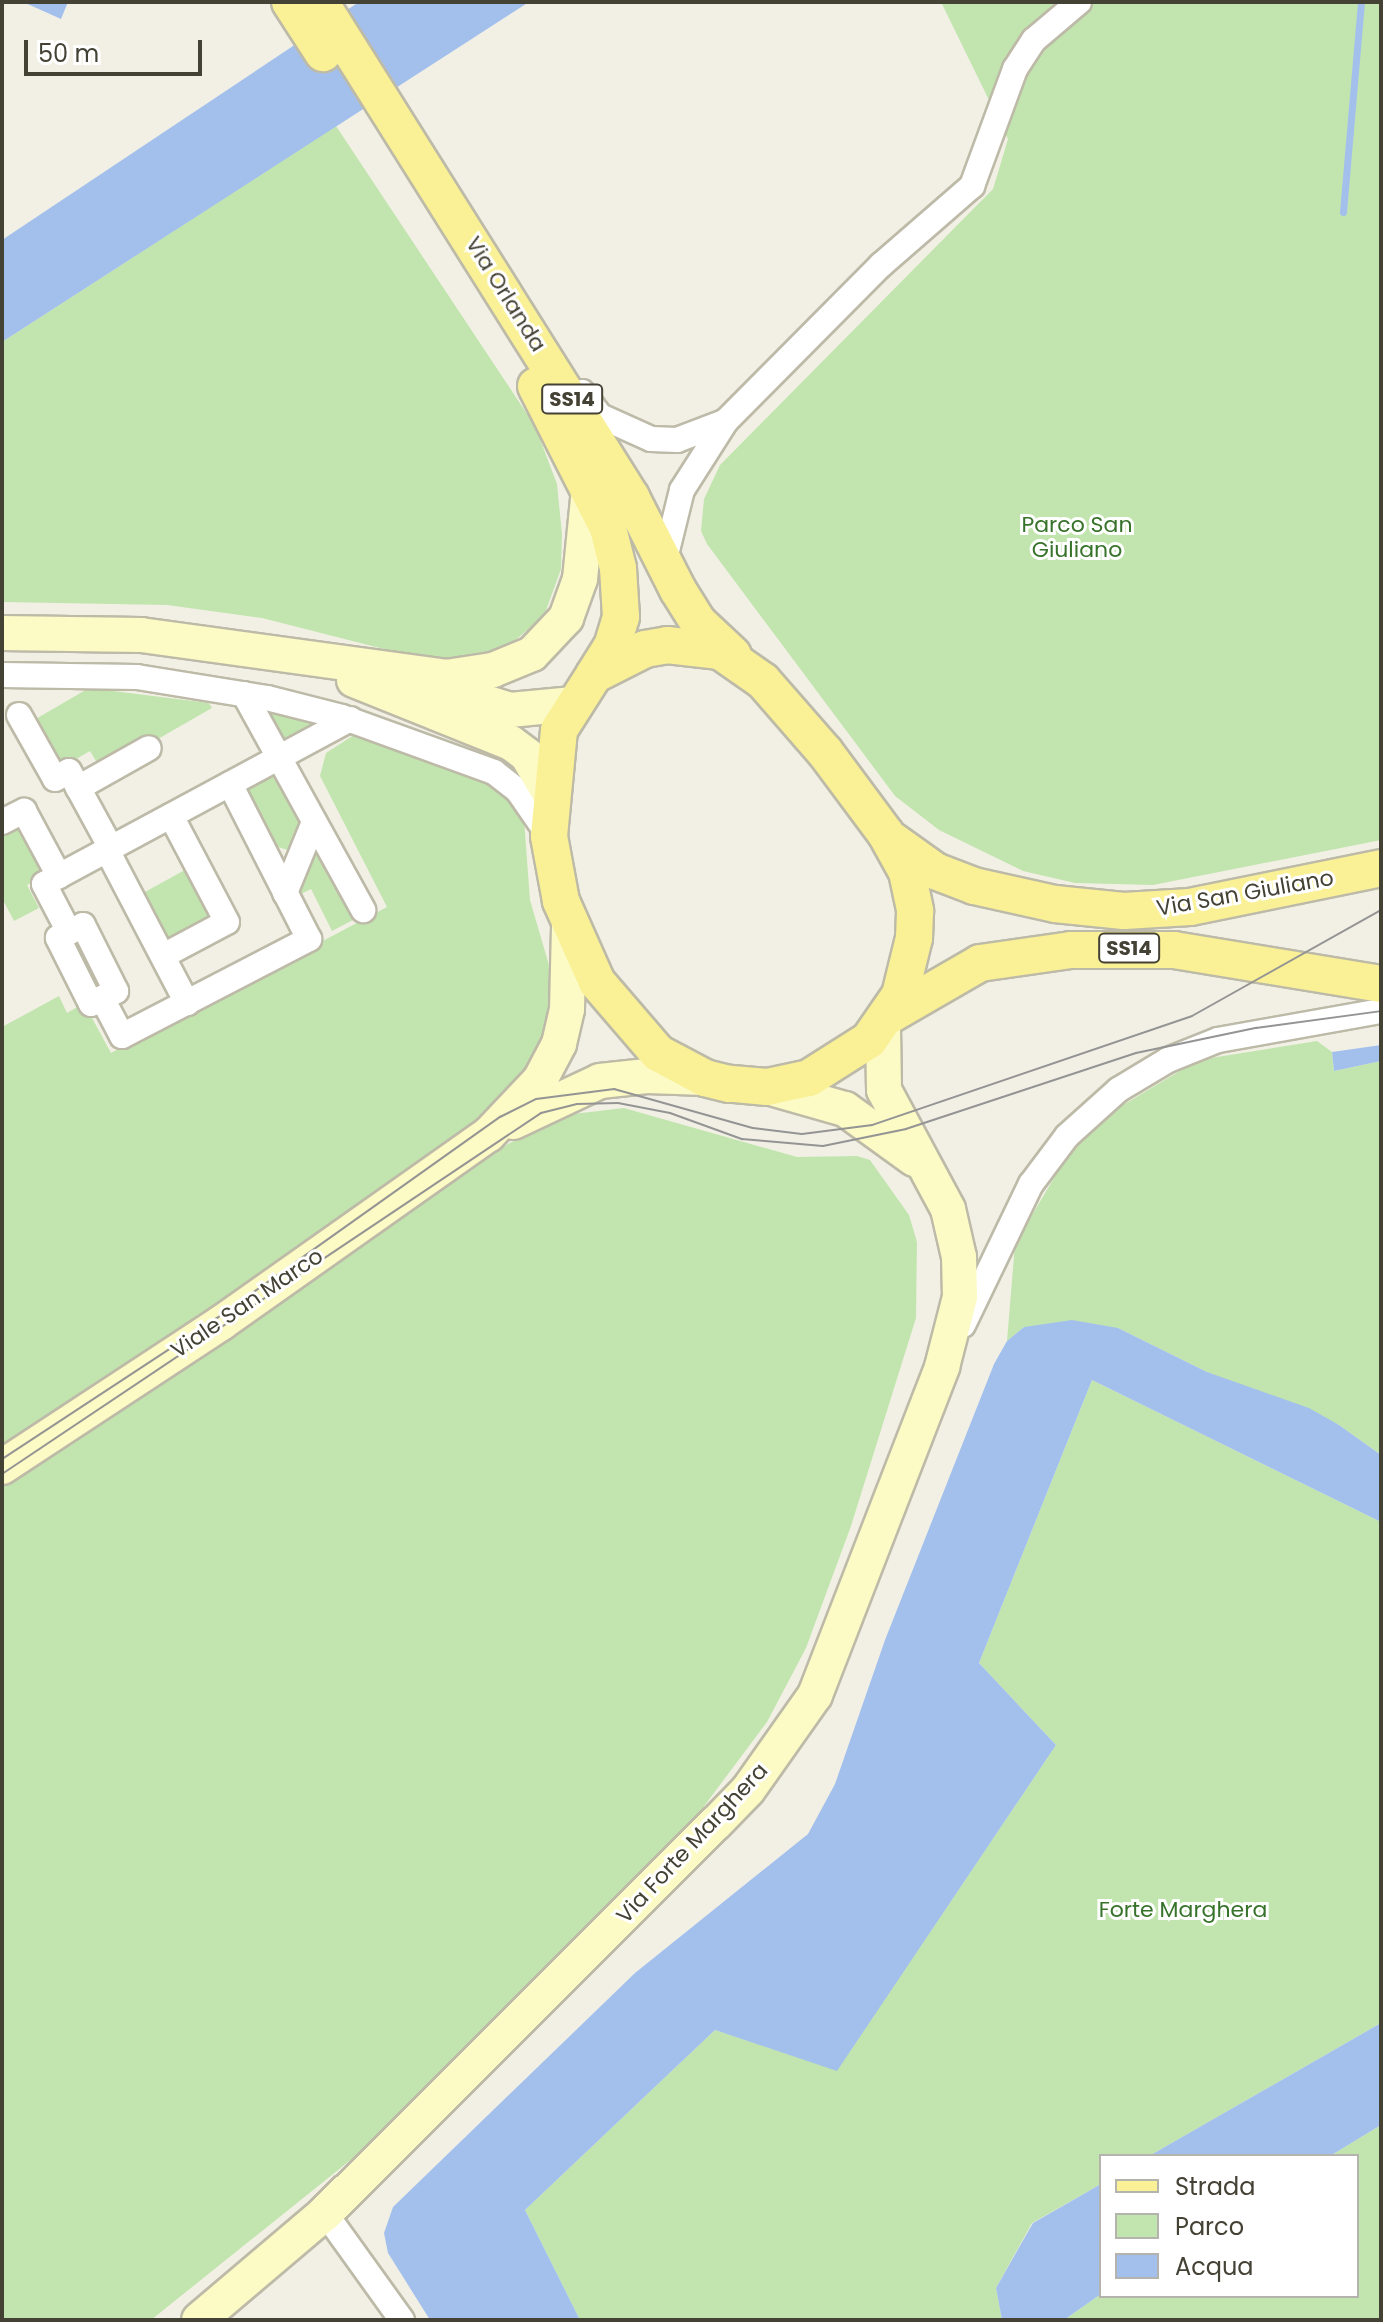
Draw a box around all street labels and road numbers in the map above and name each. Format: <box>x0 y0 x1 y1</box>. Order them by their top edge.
street label: Via Orlanda <box>460 232 552 356</box>
road number: SS14 <box>540 383 604 415</box>
street label: Via San Giuliano <box>1154 864 1336 922</box>
road number: SS14 <box>1097 932 1161 964</box>
street label: Viale San Marco <box>166 1242 328 1364</box>
street label: Via Forte Marghera <box>611 1757 773 1929</box>

